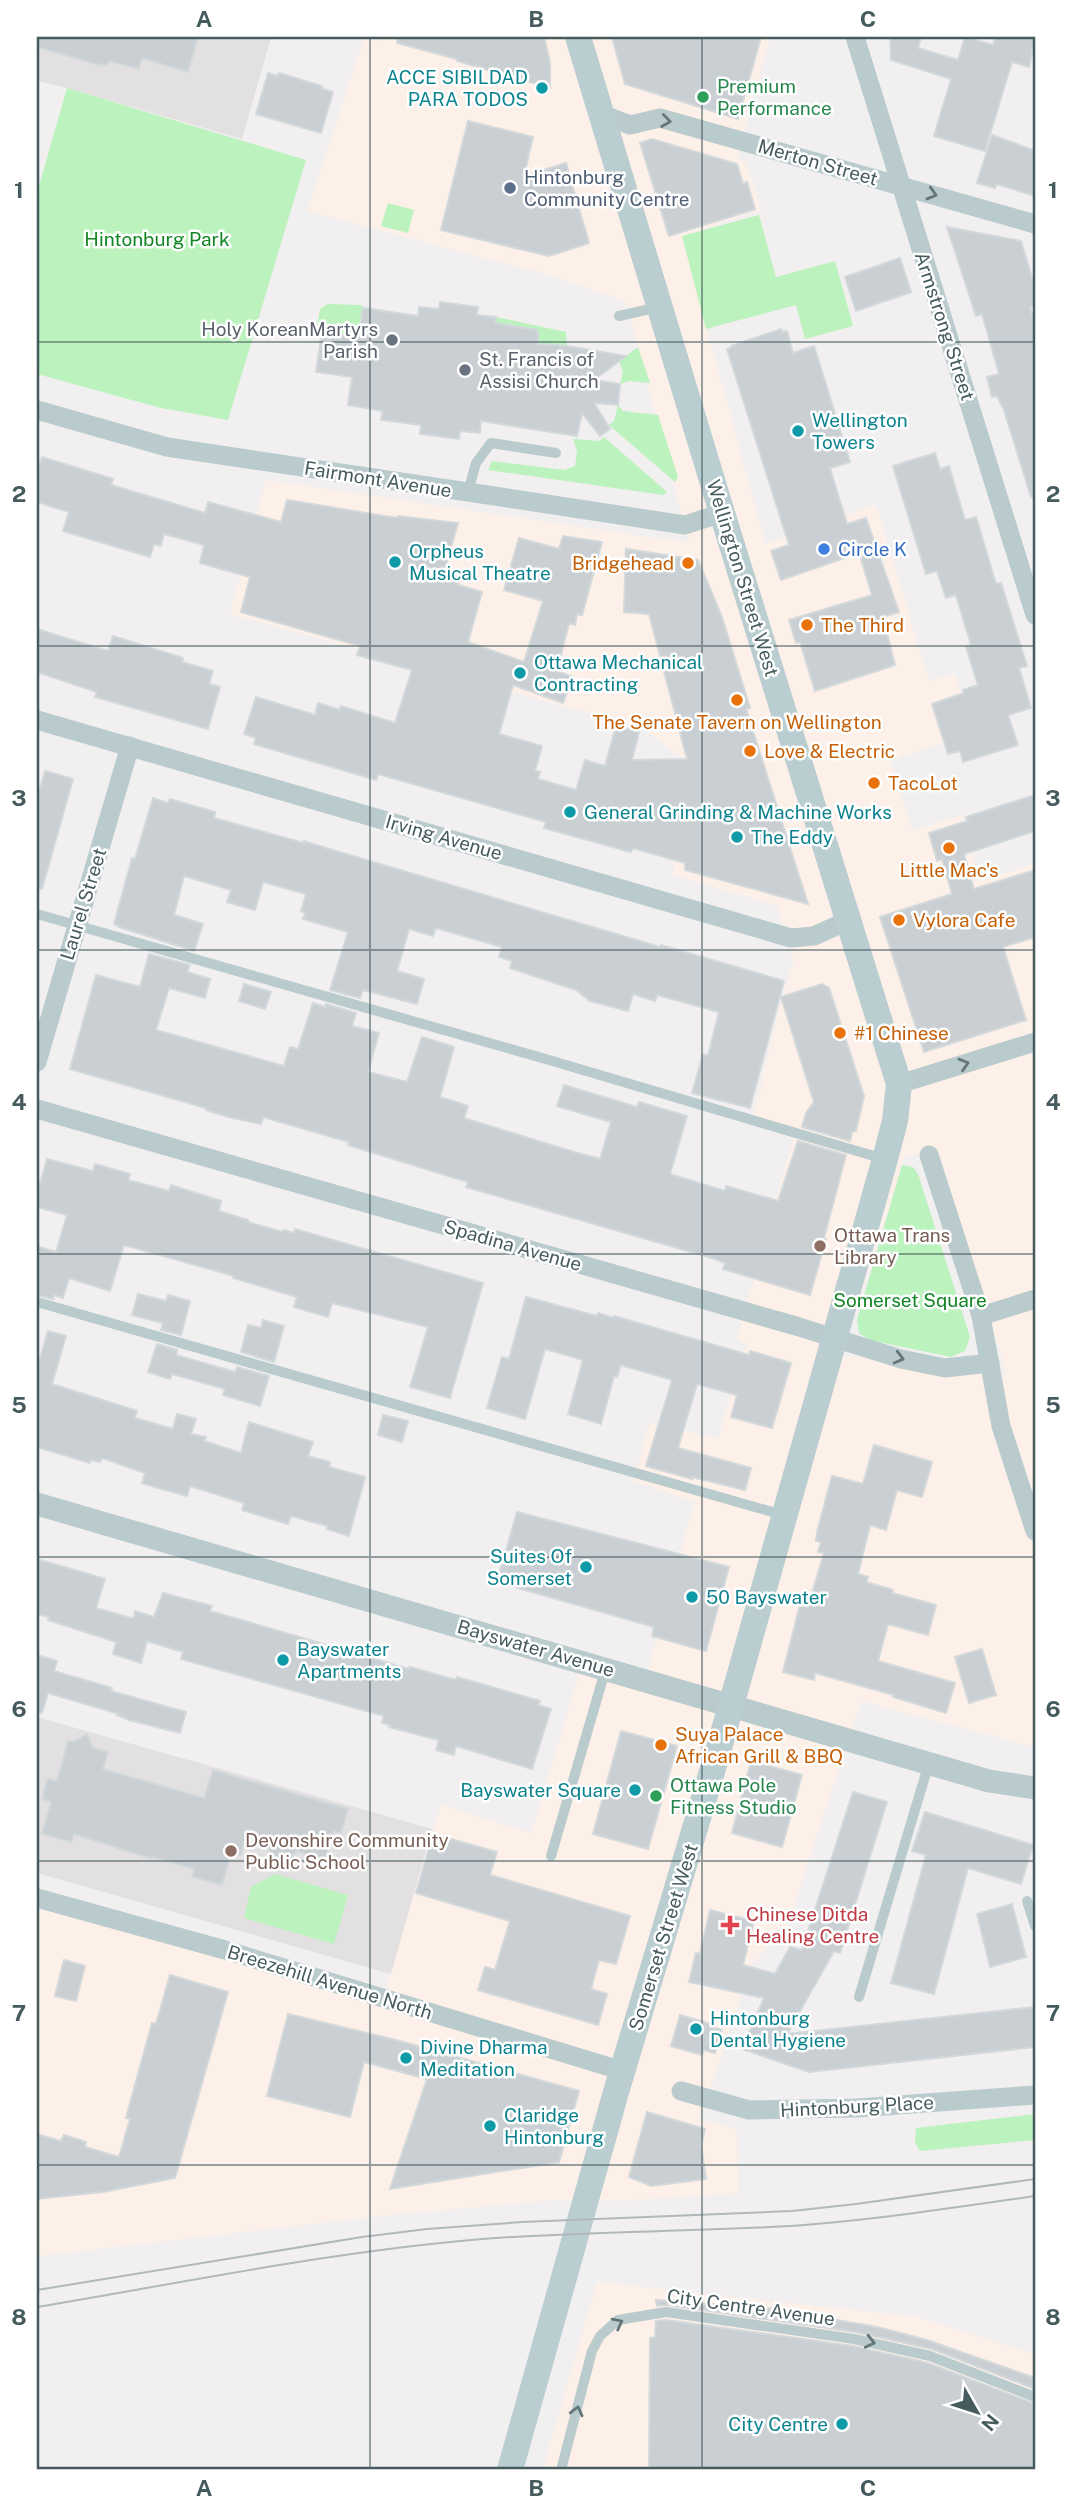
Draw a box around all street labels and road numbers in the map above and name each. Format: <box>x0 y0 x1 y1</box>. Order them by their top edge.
street label: Merton Street <box>756 134 880 190</box>
street label: Armstrong Street <box>911 249 979 403</box>
street label: Fairmont Avenue <box>303 456 453 502</box>
street label: Wellington Street West <box>703 477 783 679</box>
street label: Irving Avenue <box>383 810 505 864</box>
street label: Laurel Street <box>55 845 111 963</box>
street label: Spadina Avenue <box>442 1215 584 1275</box>
street label: Bayswater Avenue <box>455 1615 617 1681</box>
street label: Somerset Street West <box>624 1841 702 2033</box>
street label: Breezehill Avenue North <box>225 1940 435 2024</box>
street label: Hintonburg Place <box>779 2091 935 2121</box>
street label: City Centre Avenue <box>666 2284 836 2330</box>

